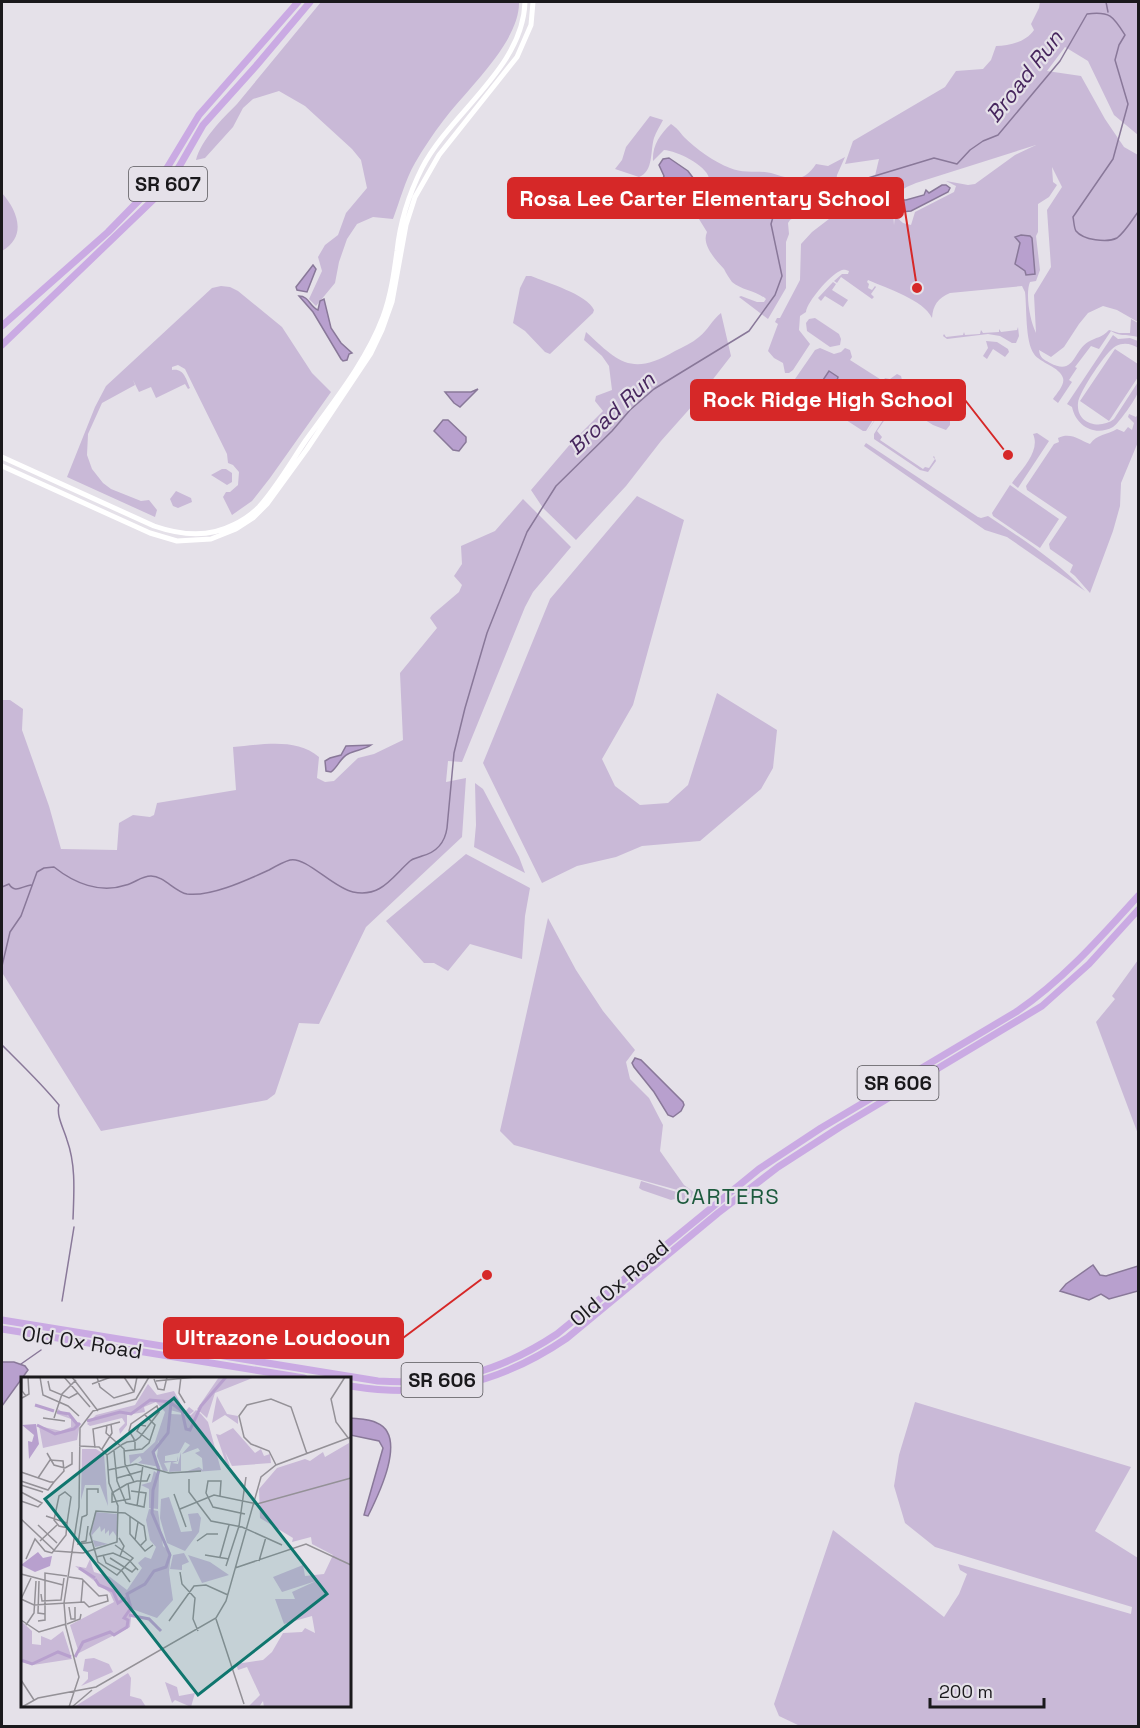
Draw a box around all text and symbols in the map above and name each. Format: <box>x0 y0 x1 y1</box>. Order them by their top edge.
water label: Broad Run <box>979 24 1069 128</box>
road number: SR 607 <box>129 167 207 201</box>
callout: Rosa Lee Carter Elementary School <box>508 178 903 218</box>
text: Rosa Lee Carter Elementary School <box>520 184 890 212</box>
water label: Broad Run <box>562 365 661 460</box>
callout: Rock Ridge High School <box>691 380 965 420</box>
text: Rock Ridge High School <box>703 385 953 413</box>
road number: SR 606 <box>858 1066 938 1100</box>
district label: CARTERS <box>676 1182 780 1210</box>
street label: Old Ox Road <box>564 1234 674 1332</box>
callout: Ultrazone Loudooun <box>164 1318 403 1358</box>
street label: Old Ox Road <box>20 1319 144 1365</box>
text: Ultrazone Loudooun <box>175 1323 391 1351</box>
road number: SR 606 <box>402 1363 482 1397</box>
inset map <box>21 1377 351 1707</box>
scale bar <box>930 1671 1044 1709</box>
text: 200 m <box>939 1680 993 1703</box>

